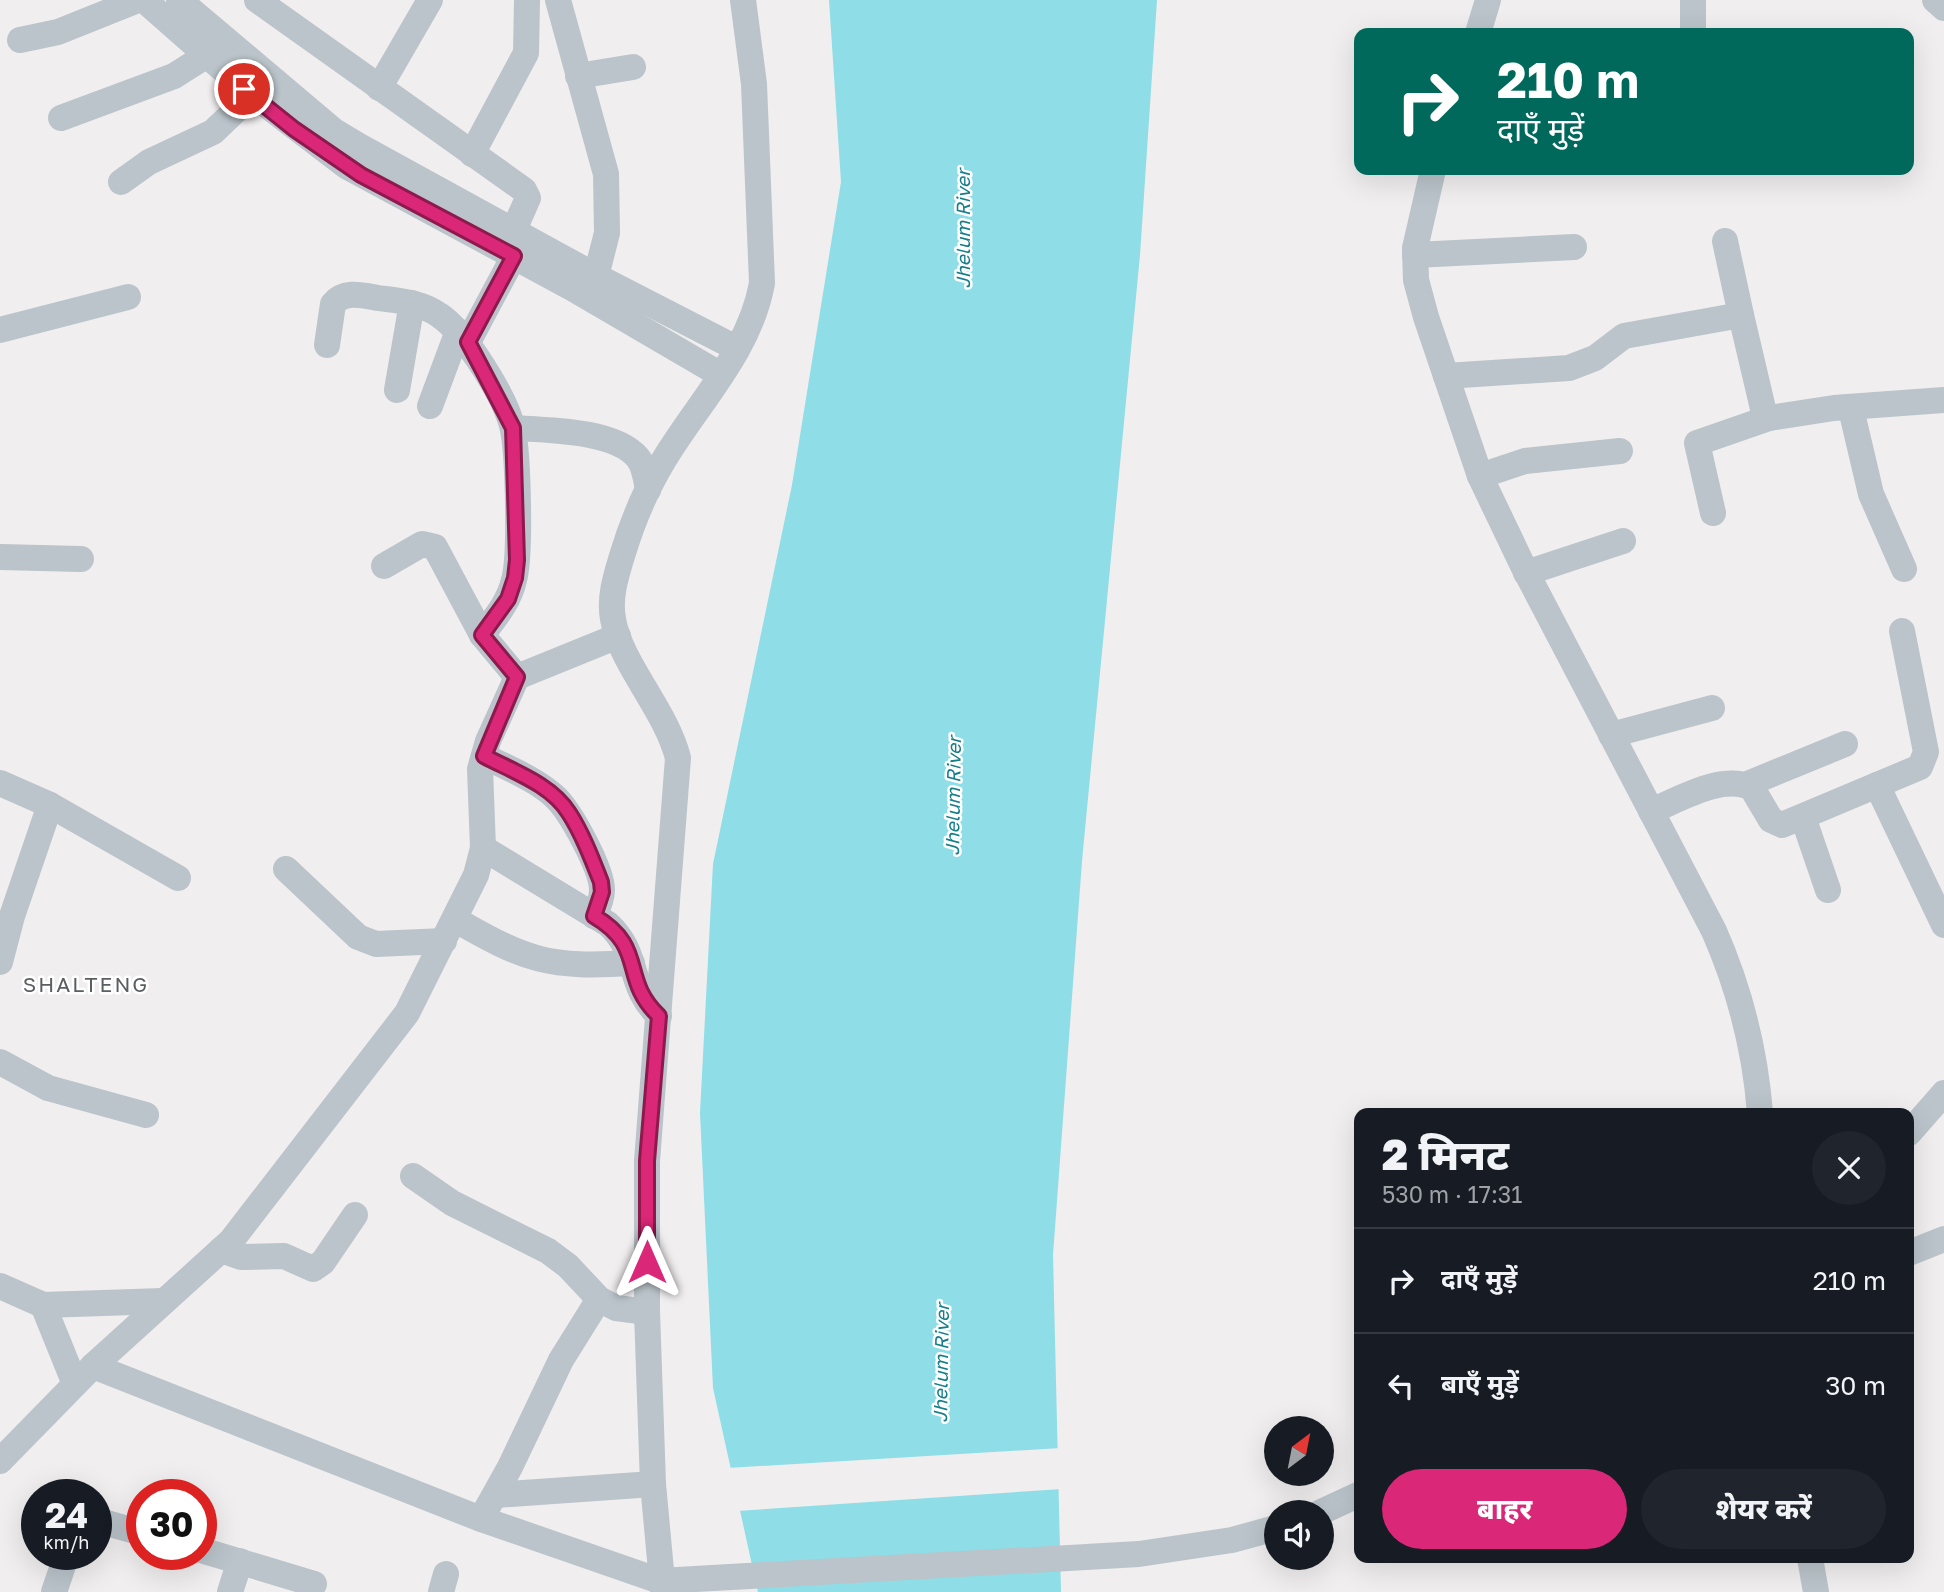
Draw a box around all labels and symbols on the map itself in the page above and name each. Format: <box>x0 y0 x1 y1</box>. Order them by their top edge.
pin <box>214 59 274 119</box>
water label: Jhelum River <box>951 167 974 289</box>
water label: Jhelum River <box>940 734 965 856</box>
district label: SHALTENG <box>23 971 149 997</box>
position arrow <box>610 1225 684 1299</box>
water label: Jhelum River <box>928 1301 953 1423</box>
north arrow <box>1264 1416 1334 1486</box>
speed limit sign: 30 <box>126 1479 217 1570</box>

